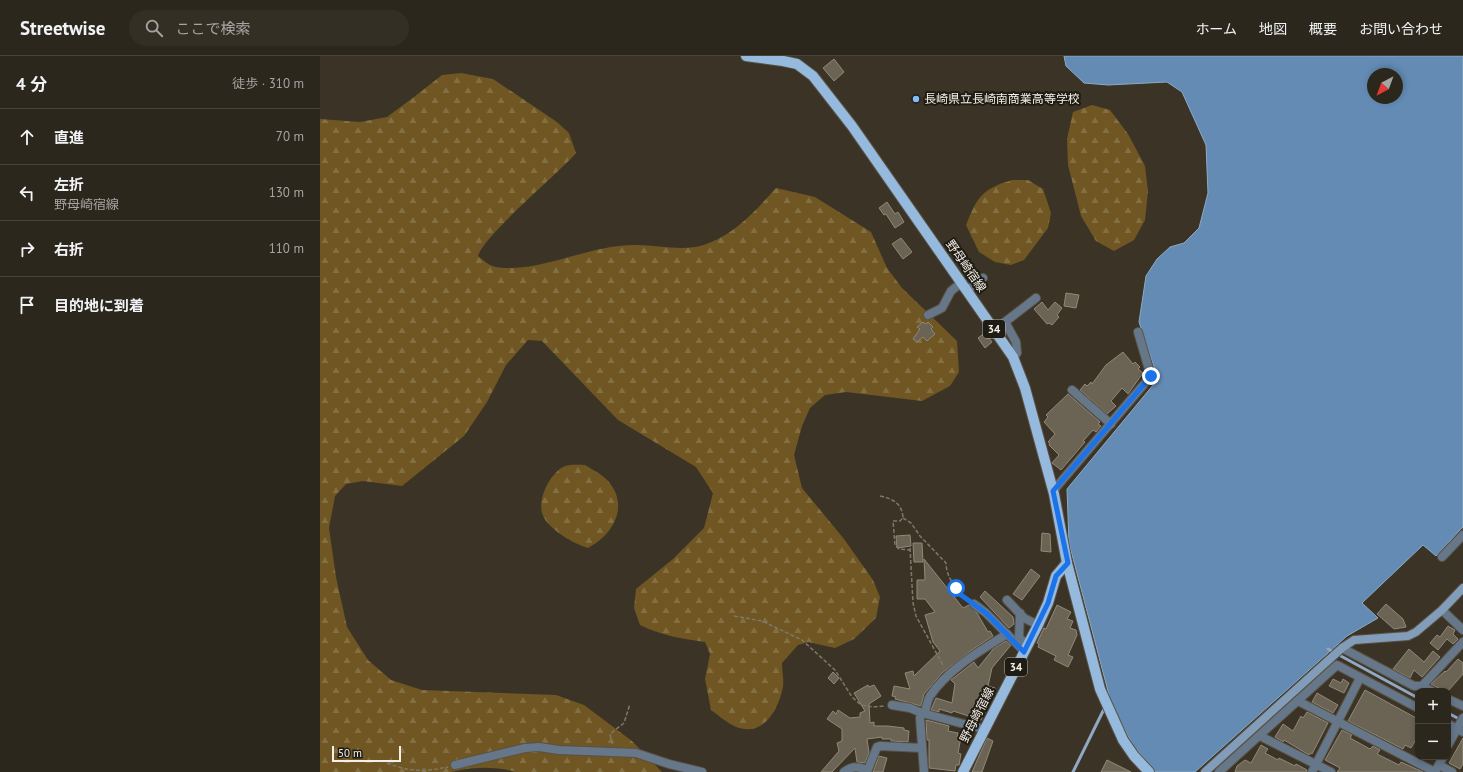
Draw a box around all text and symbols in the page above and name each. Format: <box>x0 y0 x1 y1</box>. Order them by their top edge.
search box <box>129 10 409 46</box>
text: Streetwise <box>20 16 105 40</box>
icon: search <box>143 17 165 39</box>
text: ここで検索 <box>175 19 250 38</box>
text: ホーム <box>1195 20 1237 38</box>
text: 地図 <box>1259 20 1287 38</box>
text: 概要 <box>1309 20 1337 38</box>
text: お問い合わせ <box>1359 20 1443 38</box>
north arrow <box>1367 68 1403 104</box>
text: 4 分 <box>16 73 47 95</box>
text: 徒歩 · 310 m <box>232 75 304 92</box>
place label: 長崎県立長崎南商業高等学校 <box>924 91 1080 106</box>
marker: 長崎県立長崎南商業高等学校 <box>911 94 921 104</box>
icon: ahead <box>16 126 38 148</box>
text: 直進 <box>54 128 84 147</box>
text: 70 m <box>276 128 304 145</box>
text: 左折 <box>54 175 84 194</box>
icon: left <box>16 182 38 204</box>
text: 130 m <box>269 184 304 201</box>
text: 野母崎宿線 <box>54 196 119 213</box>
street label: 野母崎宿線 <box>943 237 990 295</box>
icon: right <box>16 238 38 260</box>
text: 右折 <box>54 240 84 259</box>
text: 110 m <box>269 240 304 257</box>
icon: arrive <box>16 294 38 316</box>
text: 目的地に到着 <box>54 296 144 315</box>
road number: 34 <box>983 320 1005 338</box>
route end <box>1142 367 1160 385</box>
route start <box>947 579 965 597</box>
road number: 34 <box>1005 658 1027 676</box>
street label: 野母崎宿線 <box>956 685 997 745</box>
map controls <box>1415 688 1451 760</box>
button: + <box>1415 688 1451 724</box>
button: − <box>1415 724 1451 760</box>
scale bar <box>332 744 401 763</box>
text: 50 m <box>338 746 362 760</box>

